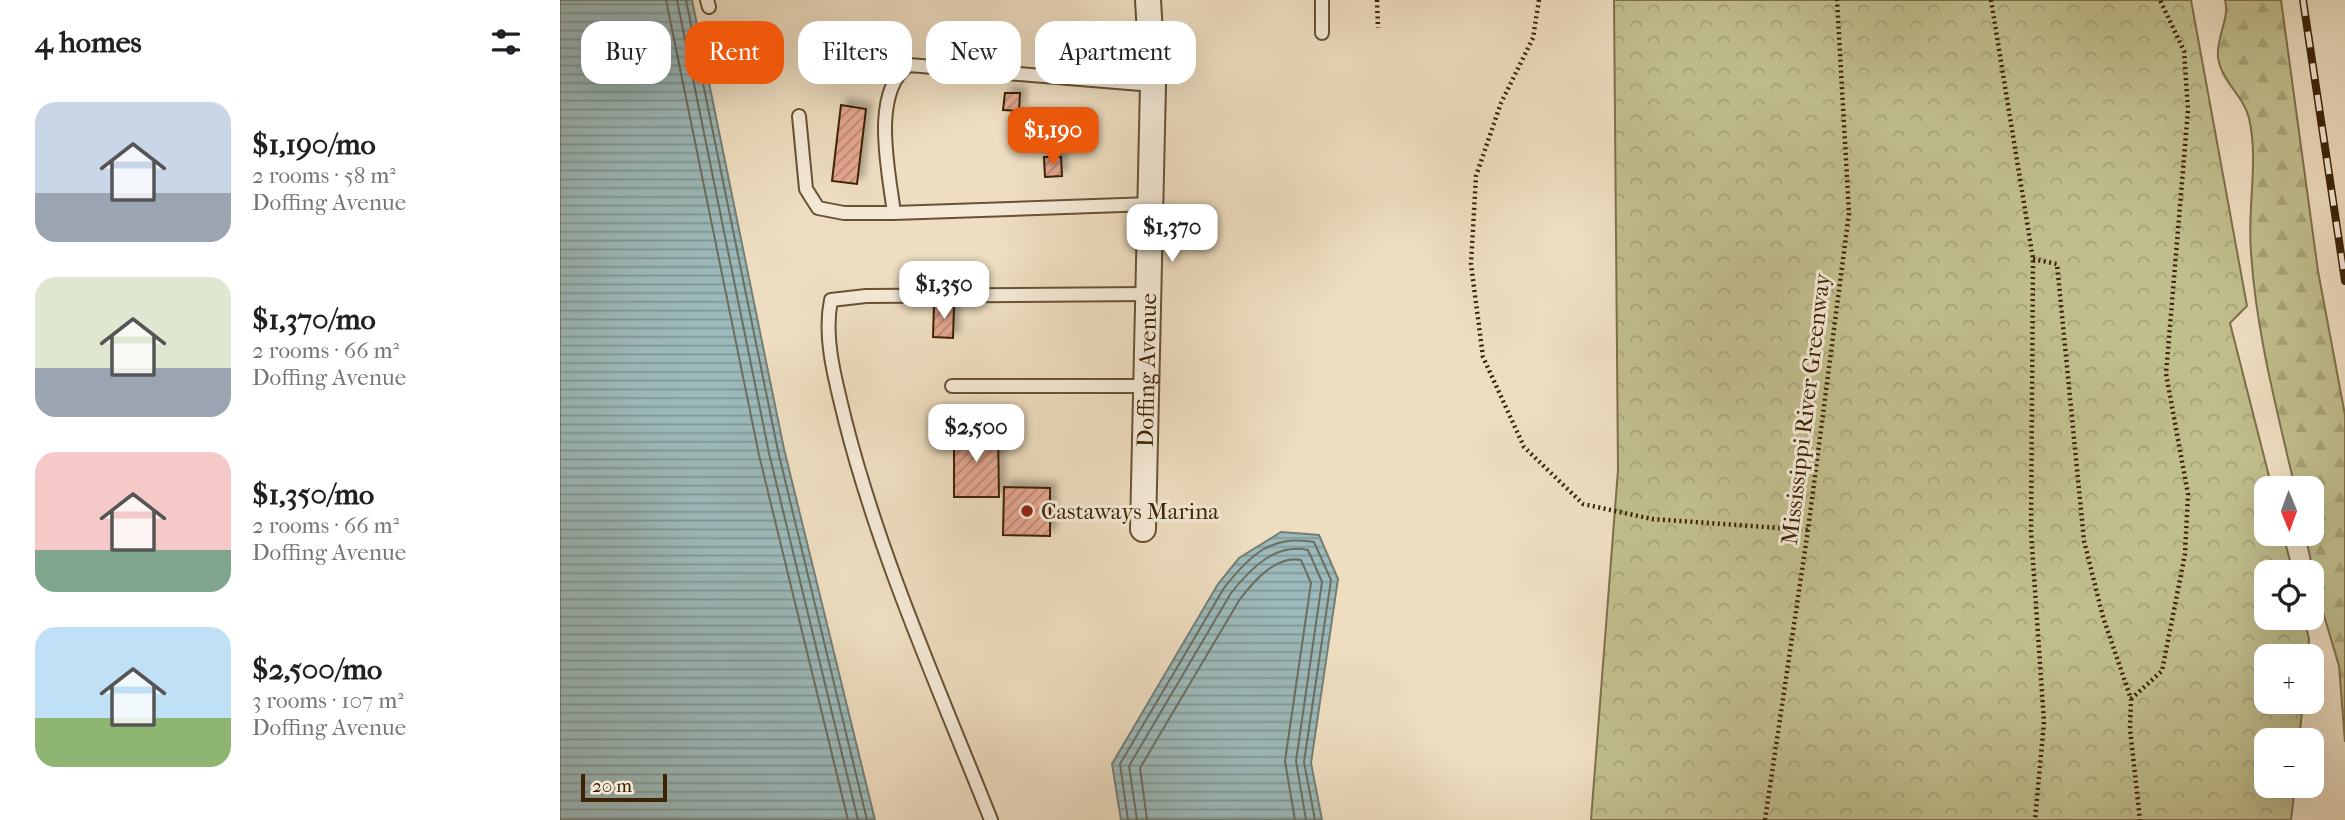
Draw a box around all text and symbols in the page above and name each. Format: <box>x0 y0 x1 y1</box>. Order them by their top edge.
chip: Buy <box>581 21 671 84</box>
chip: Rent <box>685 21 784 84</box>
chip: Filters <box>798 21 912 84</box>
chip: New <box>926 21 1021 84</box>
chip: Apartment <box>1035 21 1196 84</box>
icon: filters <box>487 23 525 61</box>
text: 4 homes <box>35 25 142 60</box>
pin: $1,190 <box>996 108 1110 167</box>
text: $1,190 <box>1024 116 1082 143</box>
text: $1,190/mo <box>252 127 376 162</box>
icon: home <box>91 130 175 214</box>
text: 2 rooms · 58 m² <box>252 162 396 189</box>
text: Doffing Avenue <box>252 189 406 216</box>
pin: $1,370 <box>1115 204 1229 264</box>
text: $1,370 <box>1143 213 1201 240</box>
pin: $1,350 <box>887 262 1001 321</box>
text: $1,350 <box>915 270 973 297</box>
street label: Mississippi River Greenway <box>1776 271 1836 546</box>
street label: Doffing Avenue <box>1131 293 1162 447</box>
text: $1,370/mo <box>252 302 376 337</box>
icon: home <box>91 305 175 389</box>
text: 2 rooms · 66 m² <box>252 337 399 364</box>
text: Doffing Avenue <box>252 364 406 391</box>
pin: $2,500 <box>919 405 1033 464</box>
text: $2,500 <box>944 413 1008 440</box>
north arrow <box>2254 476 2324 546</box>
map controls <box>2254 476 2324 798</box>
text: $1,350/mo <box>252 477 374 512</box>
icon: home <box>91 480 175 564</box>
place label: Castaways Marina <box>1041 498 1219 525</box>
marker: Castaways Marina <box>1019 503 1035 519</box>
text: 2 rooms · 66 m² <box>252 512 399 539</box>
text: Doffing Avenue <box>252 539 406 566</box>
button: locate <box>2254 560 2324 630</box>
button: + <box>2254 644 2324 714</box>
text: $2,500/mo <box>252 652 382 687</box>
icon: home <box>91 655 175 739</box>
text: 3 rooms · 107 m² <box>252 687 404 714</box>
text: Doffing Avenue <box>252 714 406 741</box>
button: − <box>2254 728 2324 798</box>
scale bar <box>581 771 667 803</box>
text: 20 m <box>592 775 632 797</box>

